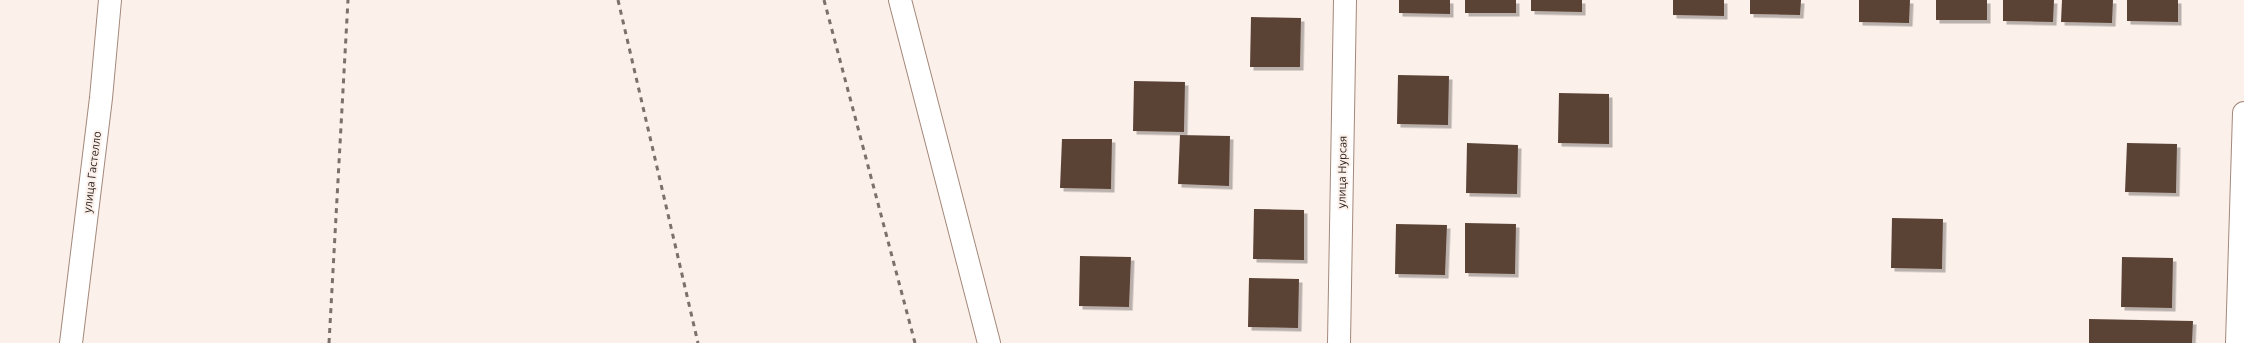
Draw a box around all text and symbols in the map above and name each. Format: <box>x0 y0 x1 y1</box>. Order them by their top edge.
street label: улица Гастелло <box>79 130 104 214</box>
street label: улица Нурсая <box>1333 136 1350 208</box>

